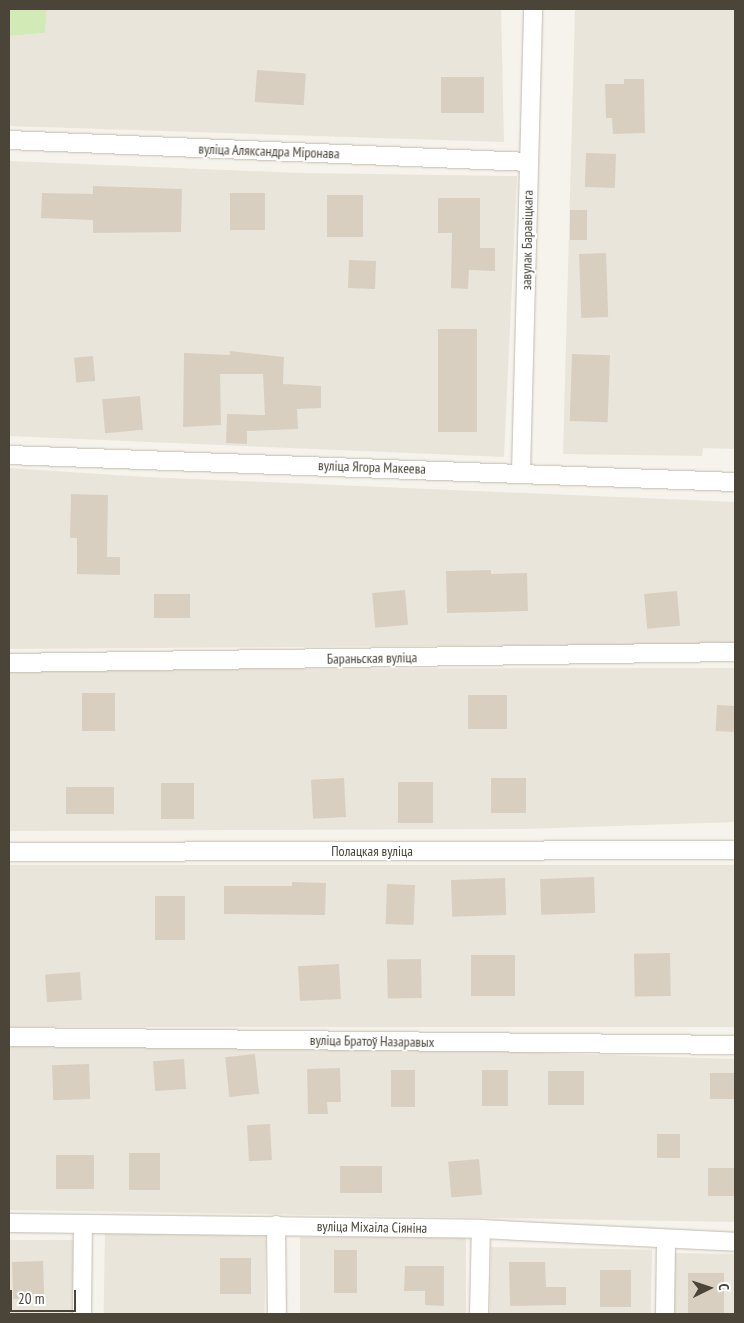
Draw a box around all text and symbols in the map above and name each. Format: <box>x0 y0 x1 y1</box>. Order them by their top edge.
street label: вуліца Аляксандра Міронава <box>198 140 340 162</box>
street label: завулак Баравіцкага <box>518 190 536 290</box>
street label: вуліца Ягора Макеева <box>318 457 426 477</box>
street label: Бараньская вуліца <box>327 649 417 667</box>
street label: Полацкая вуліца <box>331 843 413 859</box>
street label: вуліца Братоў Назаравых <box>309 1032 435 1050</box>
street label: вуліца Міхаіла Сіяніна <box>317 1218 427 1236</box>
north arrow <box>684 1263 734 1313</box>
scale bar <box>12 1280 79 1312</box>
text: С <box>715 1283 733 1291</box>
text: 20 m <box>18 1289 44 1308</box>

